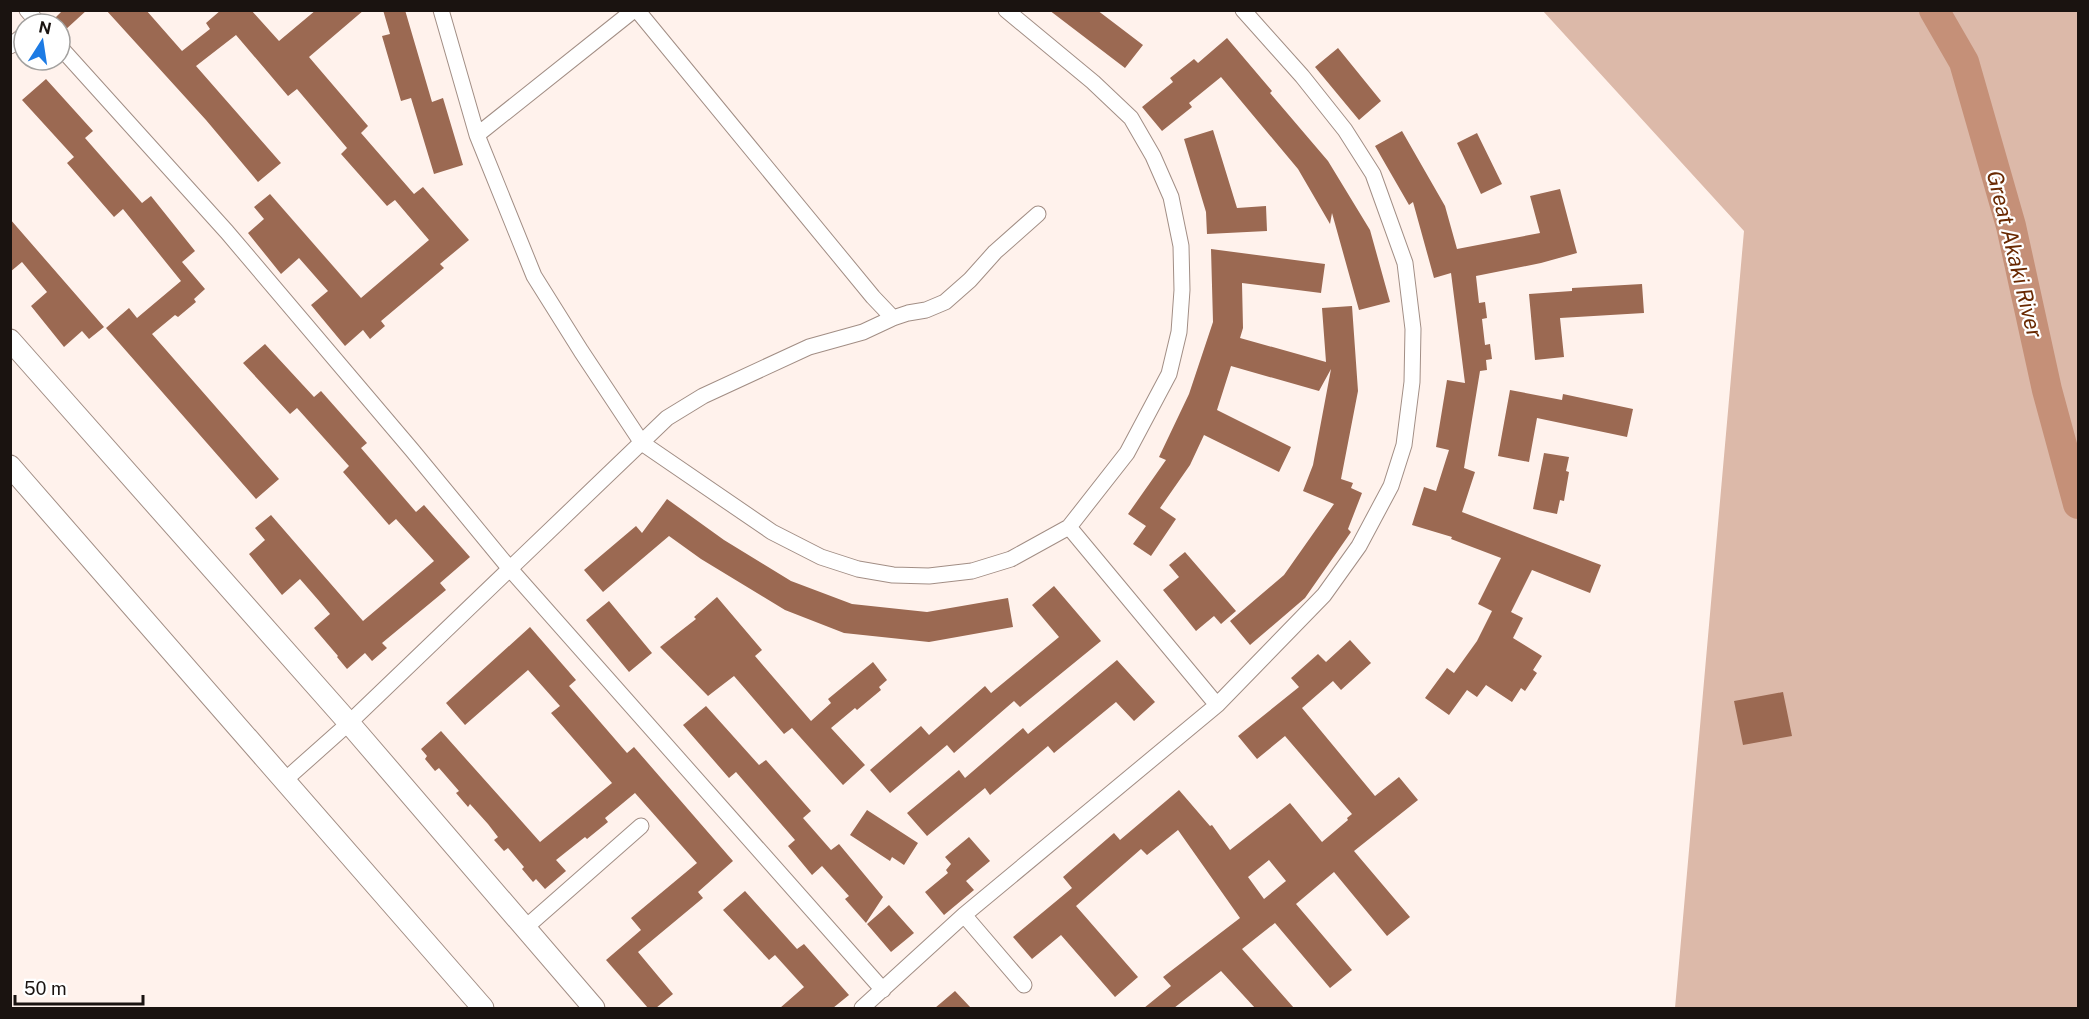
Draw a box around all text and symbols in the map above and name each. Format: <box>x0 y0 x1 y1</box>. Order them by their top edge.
north arrow <box>12 12 72 72</box>
text: N <box>37 17 53 38</box>
water label: Great Akaki River <box>1982 168 2049 341</box>
scale bar <box>15 968 142 1006</box>
text: 50 m <box>24 978 67 999</box>

